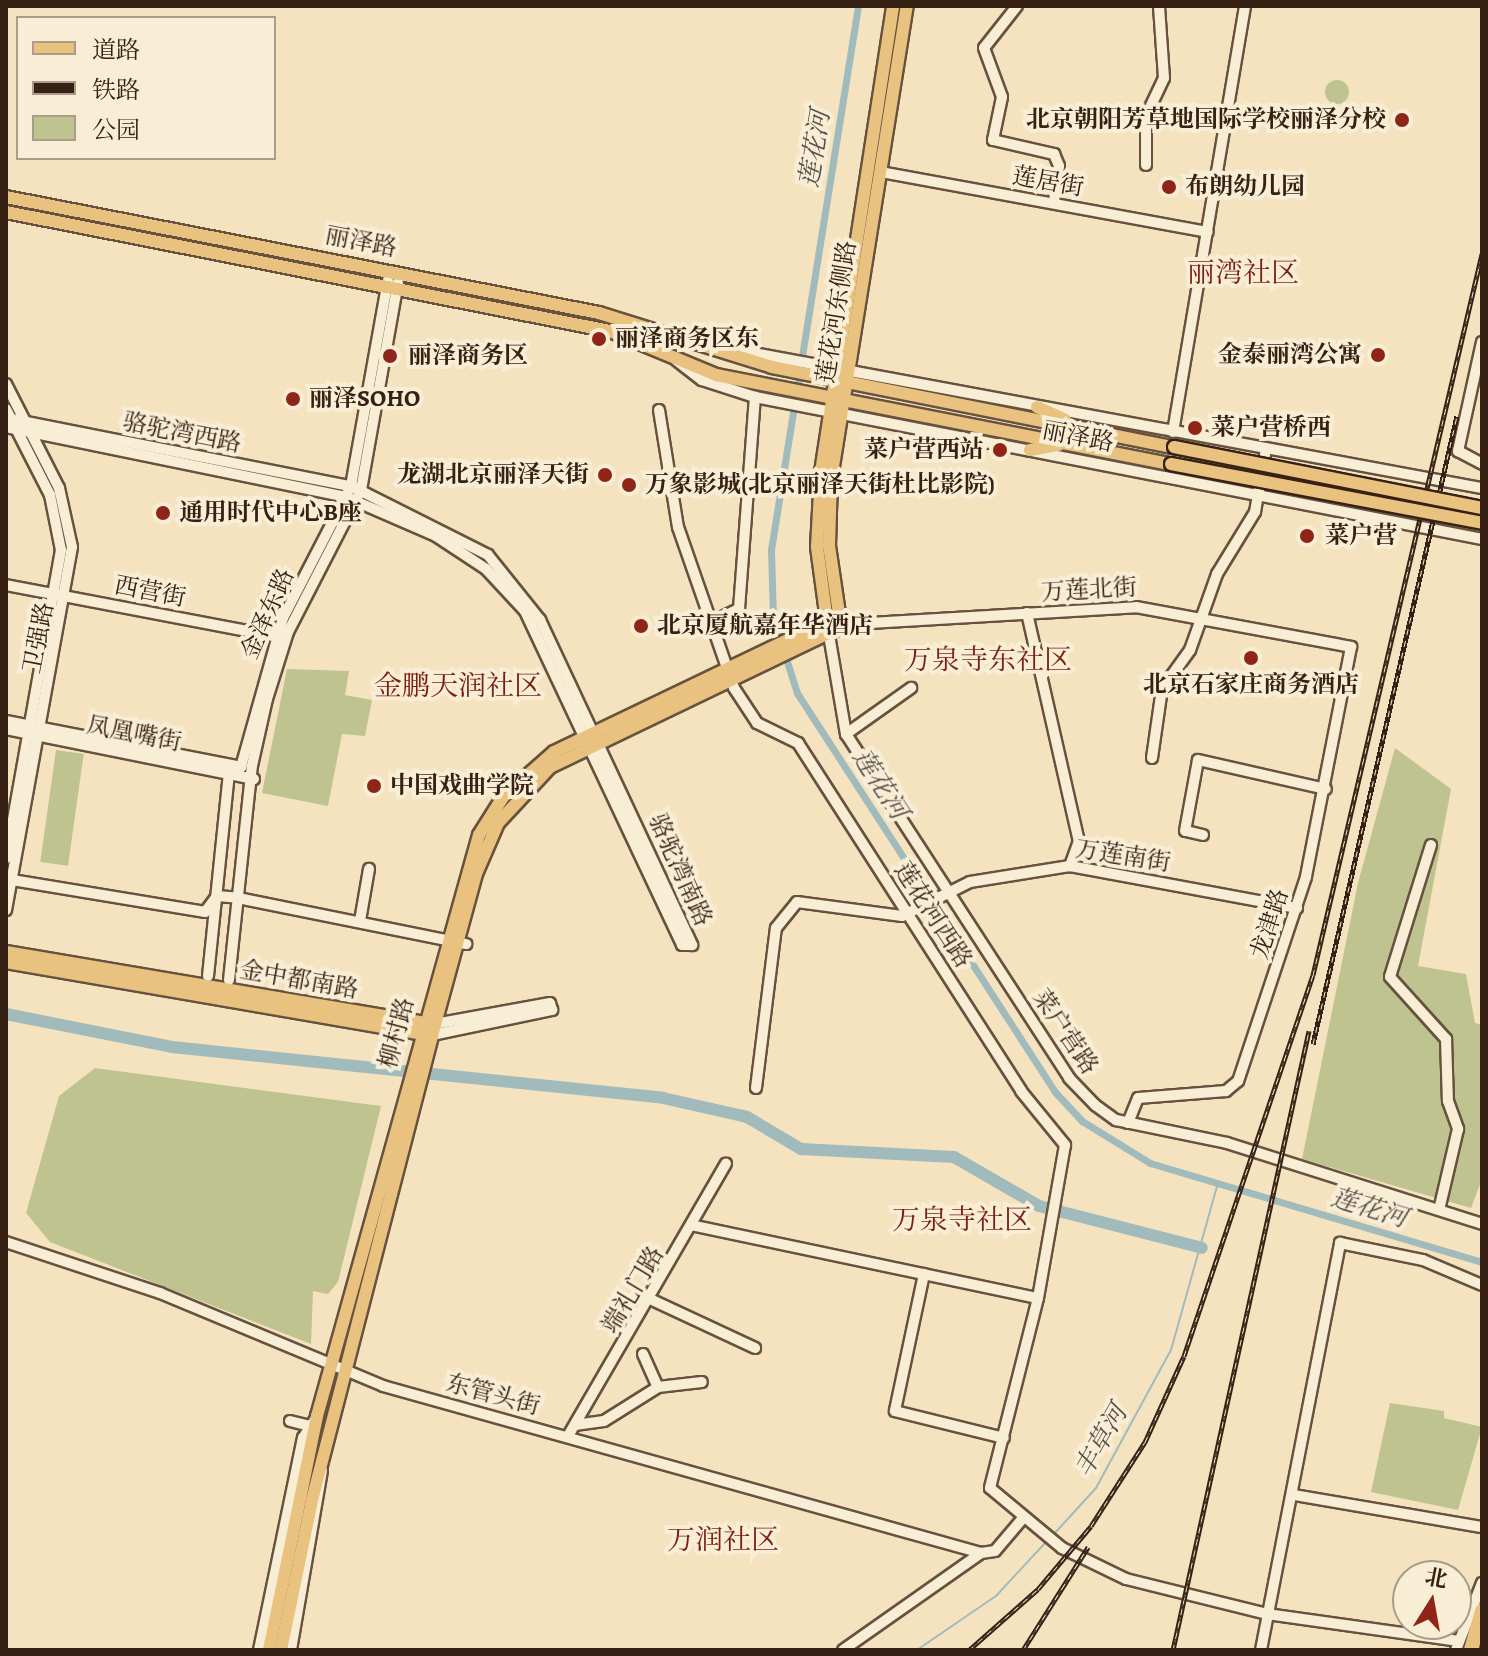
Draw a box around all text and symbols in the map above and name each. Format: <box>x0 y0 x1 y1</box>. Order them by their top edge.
legend <box>16 16 276 160</box>
text: 道路 <box>92 34 140 66</box>
text: 铁路 <box>92 74 140 106</box>
place label: 北京朝阳芳草地国际学校丽泽分校 <box>1026 106 1386 134</box>
water label: 莲花河 <box>793 108 837 190</box>
marker: 北京朝阳芳草地国际学校丽泽分校 <box>1393 111 1411 129</box>
text: 公园 <box>92 114 140 146</box>
street label: 莲居街 <box>1010 162 1086 202</box>
place label: 布朗幼儿园 <box>1185 173 1305 201</box>
marker: 布朗幼儿园 <box>1160 178 1178 196</box>
street label: 丽泽路 <box>323 221 399 263</box>
street label: 莲花河东侧路 <box>812 239 862 385</box>
district label: 丽湾社区 <box>1187 256 1299 290</box>
place label: 丽泽商务区东 <box>615 325 759 353</box>
marker: 丽泽商务区东 <box>590 330 608 348</box>
place label: 金泰丽湾公寓 <box>1218 341 1362 369</box>
place label: 丽泽商务区 <box>408 342 528 370</box>
marker: 丽泽商务区 <box>379 345 401 367</box>
marker: 金泰丽湾公寓 <box>1369 346 1387 364</box>
place label: 丽泽SOHO <box>309 385 420 413</box>
marker: 丽泽SOHO <box>284 390 302 408</box>
street label: 骆驼湾西路 <box>120 407 244 459</box>
place label: 菜户营桥西 <box>1211 414 1331 442</box>
street label: 丽泽路 <box>1040 416 1116 458</box>
marker: 菜户营桥西 <box>1186 419 1204 437</box>
place label: 菜户营西站 <box>864 436 984 464</box>
marker: 菜户营西站 <box>991 441 1009 459</box>
place label: 龙湖北京丽泽天街 <box>397 461 589 489</box>
marker: 龙湖北京丽泽天街 <box>596 466 614 484</box>
place label: 万象影城(北京丽泽天街杜比影院) <box>645 471 995 499</box>
marker: 万象影城(北京丽泽天街杜比影院) <box>620 476 638 494</box>
place label: 通用时代中心B座 <box>179 499 362 527</box>
marker: 通用时代中心B座 <box>154 504 172 522</box>
place label: 菜户营 <box>1325 522 1397 550</box>
marker: 菜户营 <box>1296 525 1318 547</box>
street label: 金泽东路 <box>235 564 301 664</box>
street label: 西营街 <box>112 571 188 613</box>
street label: 万莲北街 <box>1040 573 1138 607</box>
street label: 卫强路 <box>18 600 60 676</box>
place label: 北京厦航嘉年华酒店 <box>657 612 873 640</box>
marker: 北京厦航嘉年华酒店 <box>632 617 650 635</box>
district label: 万泉寺东社区 <box>904 643 1072 677</box>
marker: 北京石家庄商务酒店 <box>1242 649 1260 667</box>
district label: 金鹏天润社区 <box>374 669 542 703</box>
place label: 北京石家庄商务酒店 <box>1143 671 1359 699</box>
street label: 凤凰嘴街 <box>84 711 184 757</box>
water label: 莲花河 <box>846 743 914 825</box>
place label: 中国戏曲学院 <box>390 772 534 800</box>
marker: 中国戏曲学院 <box>365 777 383 795</box>
street label: 骆驼湾南路 <box>642 809 718 931</box>
street label: 万莲南街 <box>1073 834 1173 878</box>
street label: 莲花河西路 <box>888 857 978 973</box>
street label: 龙津路 <box>1245 885 1295 963</box>
street label: 金中都南路 <box>237 955 361 1005</box>
street label: 菜户营路 <box>1026 984 1104 1080</box>
street label: 柳村路 <box>374 994 420 1072</box>
water label: 莲花河 <box>1327 1182 1411 1234</box>
district label: 万泉寺社区 <box>892 1203 1032 1237</box>
street label: 端礼门路 <box>596 1241 670 1339</box>
street label: 东管头街 <box>443 1369 543 1421</box>
water label: 丰草河 <box>1068 1399 1134 1483</box>
district label: 万润社区 <box>667 1523 779 1557</box>
north arrow <box>1392 1560 1472 1640</box>
text: 北 <box>1423 1562 1450 1595</box>

